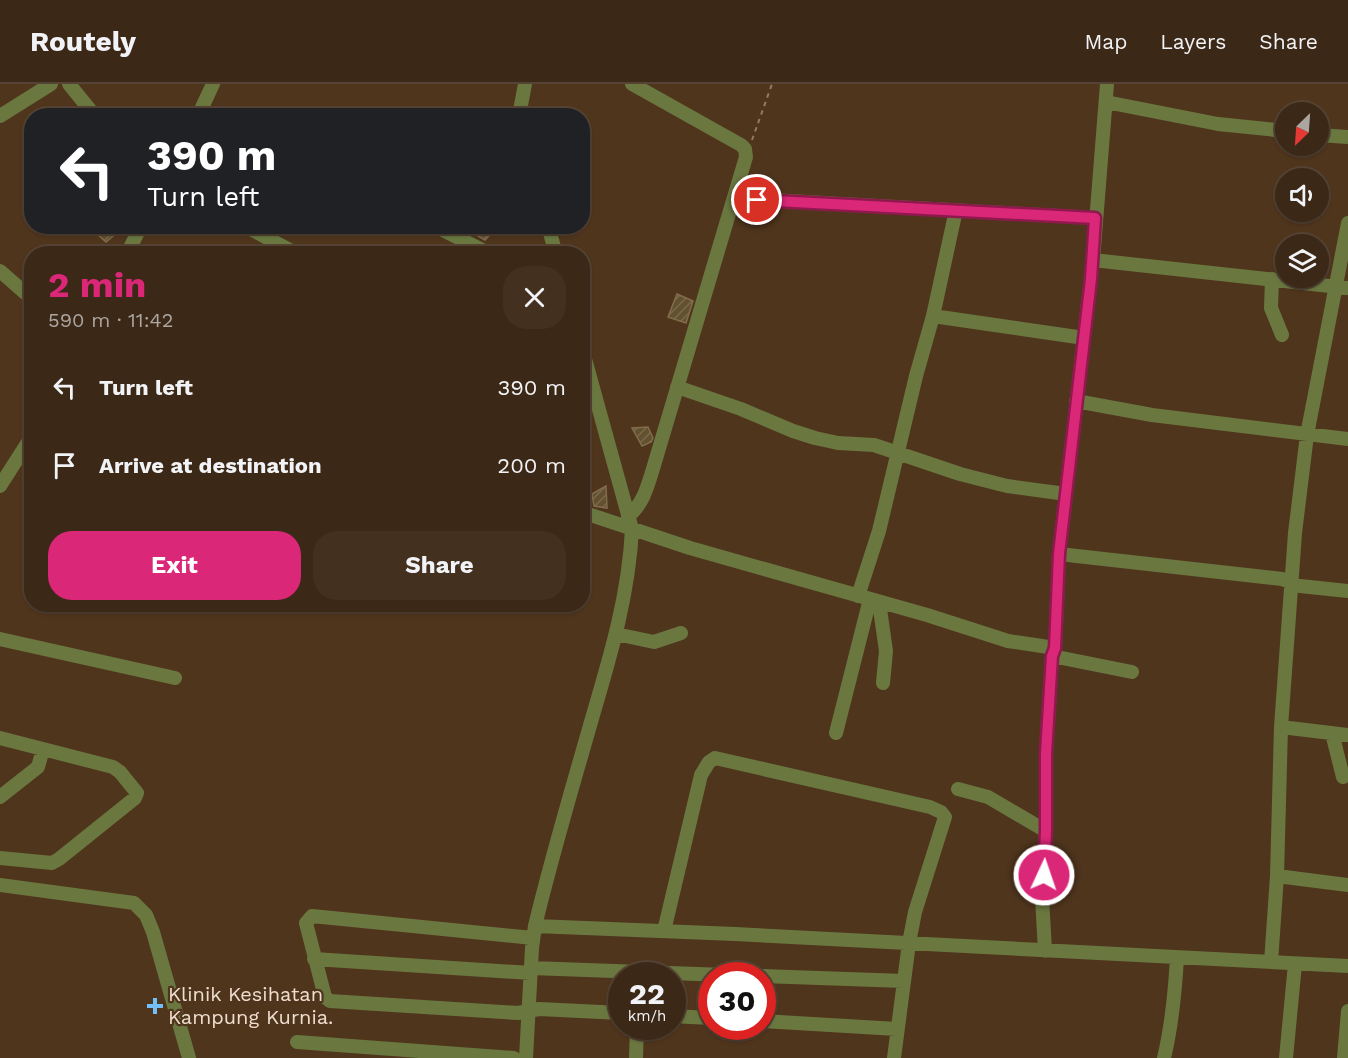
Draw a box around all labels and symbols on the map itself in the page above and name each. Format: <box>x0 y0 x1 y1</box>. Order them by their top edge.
north arrow <box>1275 102 1329 156</box>
pin <box>731 174 782 225</box>
position arrow <box>1012 843 1076 907</box>
speed limit sign: 30 <box>698 962 776 1040</box>
place label: Klinik Kesihatan Kampung Kurnia. <box>168 982 333 1029</box>
marker: Klinik Kesihatan Kampung Kurnia. <box>146 997 164 1015</box>

